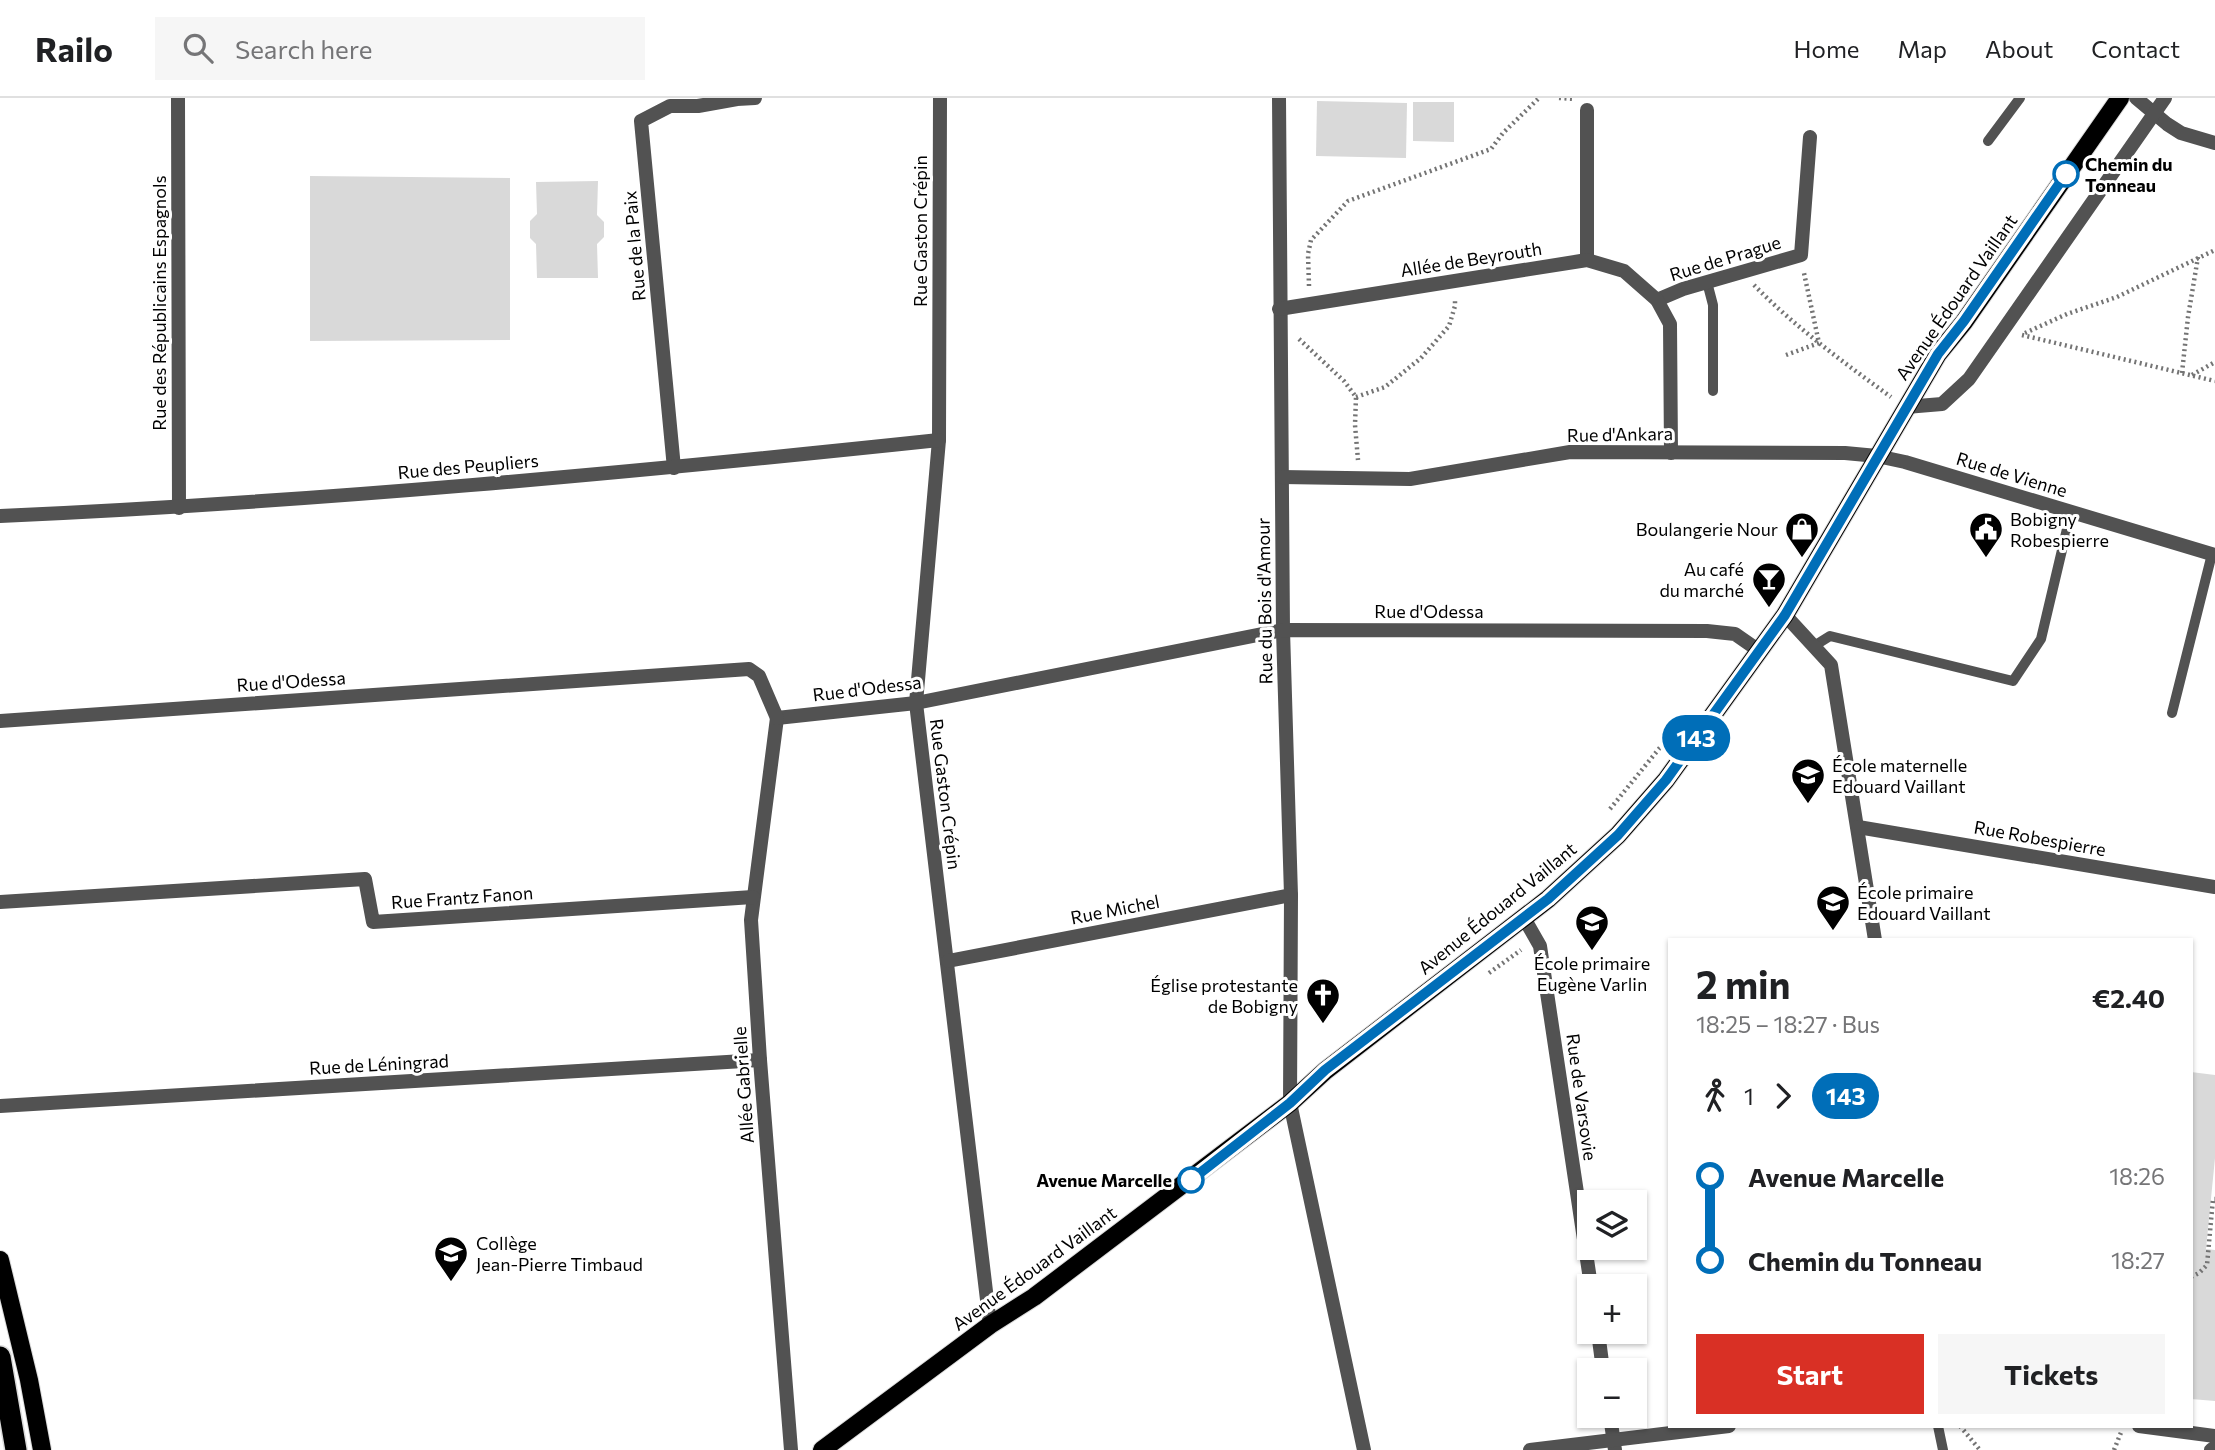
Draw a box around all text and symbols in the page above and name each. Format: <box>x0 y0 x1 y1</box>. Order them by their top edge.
search box <box>155 17 645 80</box>
text: Railo <box>35 28 113 69</box>
icon: search <box>179 29 217 67</box>
text: Search here <box>235 33 372 64</box>
text: Home <box>1794 34 1860 63</box>
text: Map <box>1898 34 1947 63</box>
text: About <box>1985 34 2053 63</box>
text: Contact <box>2091 34 2180 63</box>
place label: Chemin du Tonneau <box>2085 153 2173 196</box>
street label: Rue Gaston Crépin <box>909 155 931 307</box>
marker: Chemin du Tonneau <box>2053 161 2079 187</box>
street label: Rue des Républicains Espagnols <box>148 175 170 431</box>
street label: Rue de la Paix <box>618 190 650 302</box>
street label: Avenue Édouard Vaillant <box>1890 210 2022 384</box>
street label: Rue de Prague <box>1667 231 1783 285</box>
street label: Allée de Beyrouth <box>1399 237 1543 281</box>
street label: Rue d'Ankara <box>1567 422 1673 446</box>
street label: Rue de Vienne <box>1954 447 2070 501</box>
street label: Rue des Peupliers <box>397 449 539 483</box>
place label: Bobigny Robespierre <box>2010 508 2109 551</box>
shop icon: Boulangerie Nour <box>1783 510 1821 559</box>
public building icon: Bobigny Robespierre <box>1967 510 2005 559</box>
street label: Rue du Bois d'Amour <box>1252 517 1276 685</box>
place label: Boulangerie Nour <box>1636 518 1778 540</box>
place label: Au café du marché <box>1659 558 1744 601</box>
bar icon: Au café du marché <box>1750 560 1788 609</box>
street label: Rue d'Odessa <box>1374 600 1484 622</box>
street label: Rue d'Odessa <box>236 666 346 696</box>
street label: Rue d'Odessa <box>811 670 923 706</box>
line badge: 143 <box>1656 715 1736 761</box>
street label: Rue Gaston Crépin <box>926 717 966 871</box>
text: 143 <box>1676 723 1716 752</box>
place label: École maternelle Edouard Vaillant <box>1832 754 1967 797</box>
school or university icon: École maternelle Edouard Vaillant <box>1789 756 1827 805</box>
street label: Rue Robespierre <box>1972 816 2108 860</box>
street label: Avenue Édouard Vaillant <box>1413 837 1581 979</box>
street label: Rue Frantz Fanon <box>390 881 534 913</box>
place label: École primaire Edouard Vaillant <box>1857 881 1991 924</box>
school or university icon: École primaire Edouard Vaillant <box>1814 883 1852 932</box>
street label: Rue Michel <box>1069 890 1161 928</box>
school or university icon: École primaire Eugène Varlin <box>1573 903 1611 952</box>
place label: École primaire Eugène Varlin <box>1534 952 1650 995</box>
text: 2 min <box>1696 960 1791 1007</box>
place label: Église protestante de Bobigny <box>1150 974 1298 1017</box>
church icon: Église protestante de Bobigny <box>1304 976 1342 1025</box>
text: €2.40 <box>2092 982 2165 1013</box>
text: 18:25 – 18:27 · Bus <box>1696 1010 1880 1038</box>
street label: Allée Gabrielle <box>728 1026 758 1144</box>
street label: Rue de Varsovie <box>1562 1032 1602 1162</box>
street label: Rue de Léningrad <box>309 1049 449 1079</box>
icon: walk <box>1696 1077 1734 1115</box>
icon: forward <box>1764 1077 1802 1115</box>
text: 143 <box>1826 1081 1865 1110</box>
text: 1 <box>1744 1082 1754 1110</box>
text: Avenue Marcelle <box>1748 1161 1944 1192</box>
text: 18:26 <box>2109 1162 2165 1190</box>
marker: Avenue Marcelle <box>1178 1167 1204 1193</box>
place label: Avenue Marcelle <box>1036 1169 1172 1191</box>
map controls <box>1577 1190 1647 1428</box>
button: layers <box>1577 1190 1647 1260</box>
street label: Avenue Édouard Vaillant <box>948 1201 1120 1335</box>
place label: Collège Jean-Pierre Timbaud <box>476 1232 643 1275</box>
school or university icon: Collège Jean-Pierre Timbaud <box>432 1234 470 1283</box>
text: Chemin du Tonneau <box>1748 1245 1982 1276</box>
text: 18:27 <box>2111 1246 2165 1274</box>
button: + <box>1577 1274 1647 1344</box>
button: Start <box>1696 1334 1924 1414</box>
button: Tickets <box>1938 1334 2165 1414</box>
button: − <box>1577 1358 1647 1428</box>

